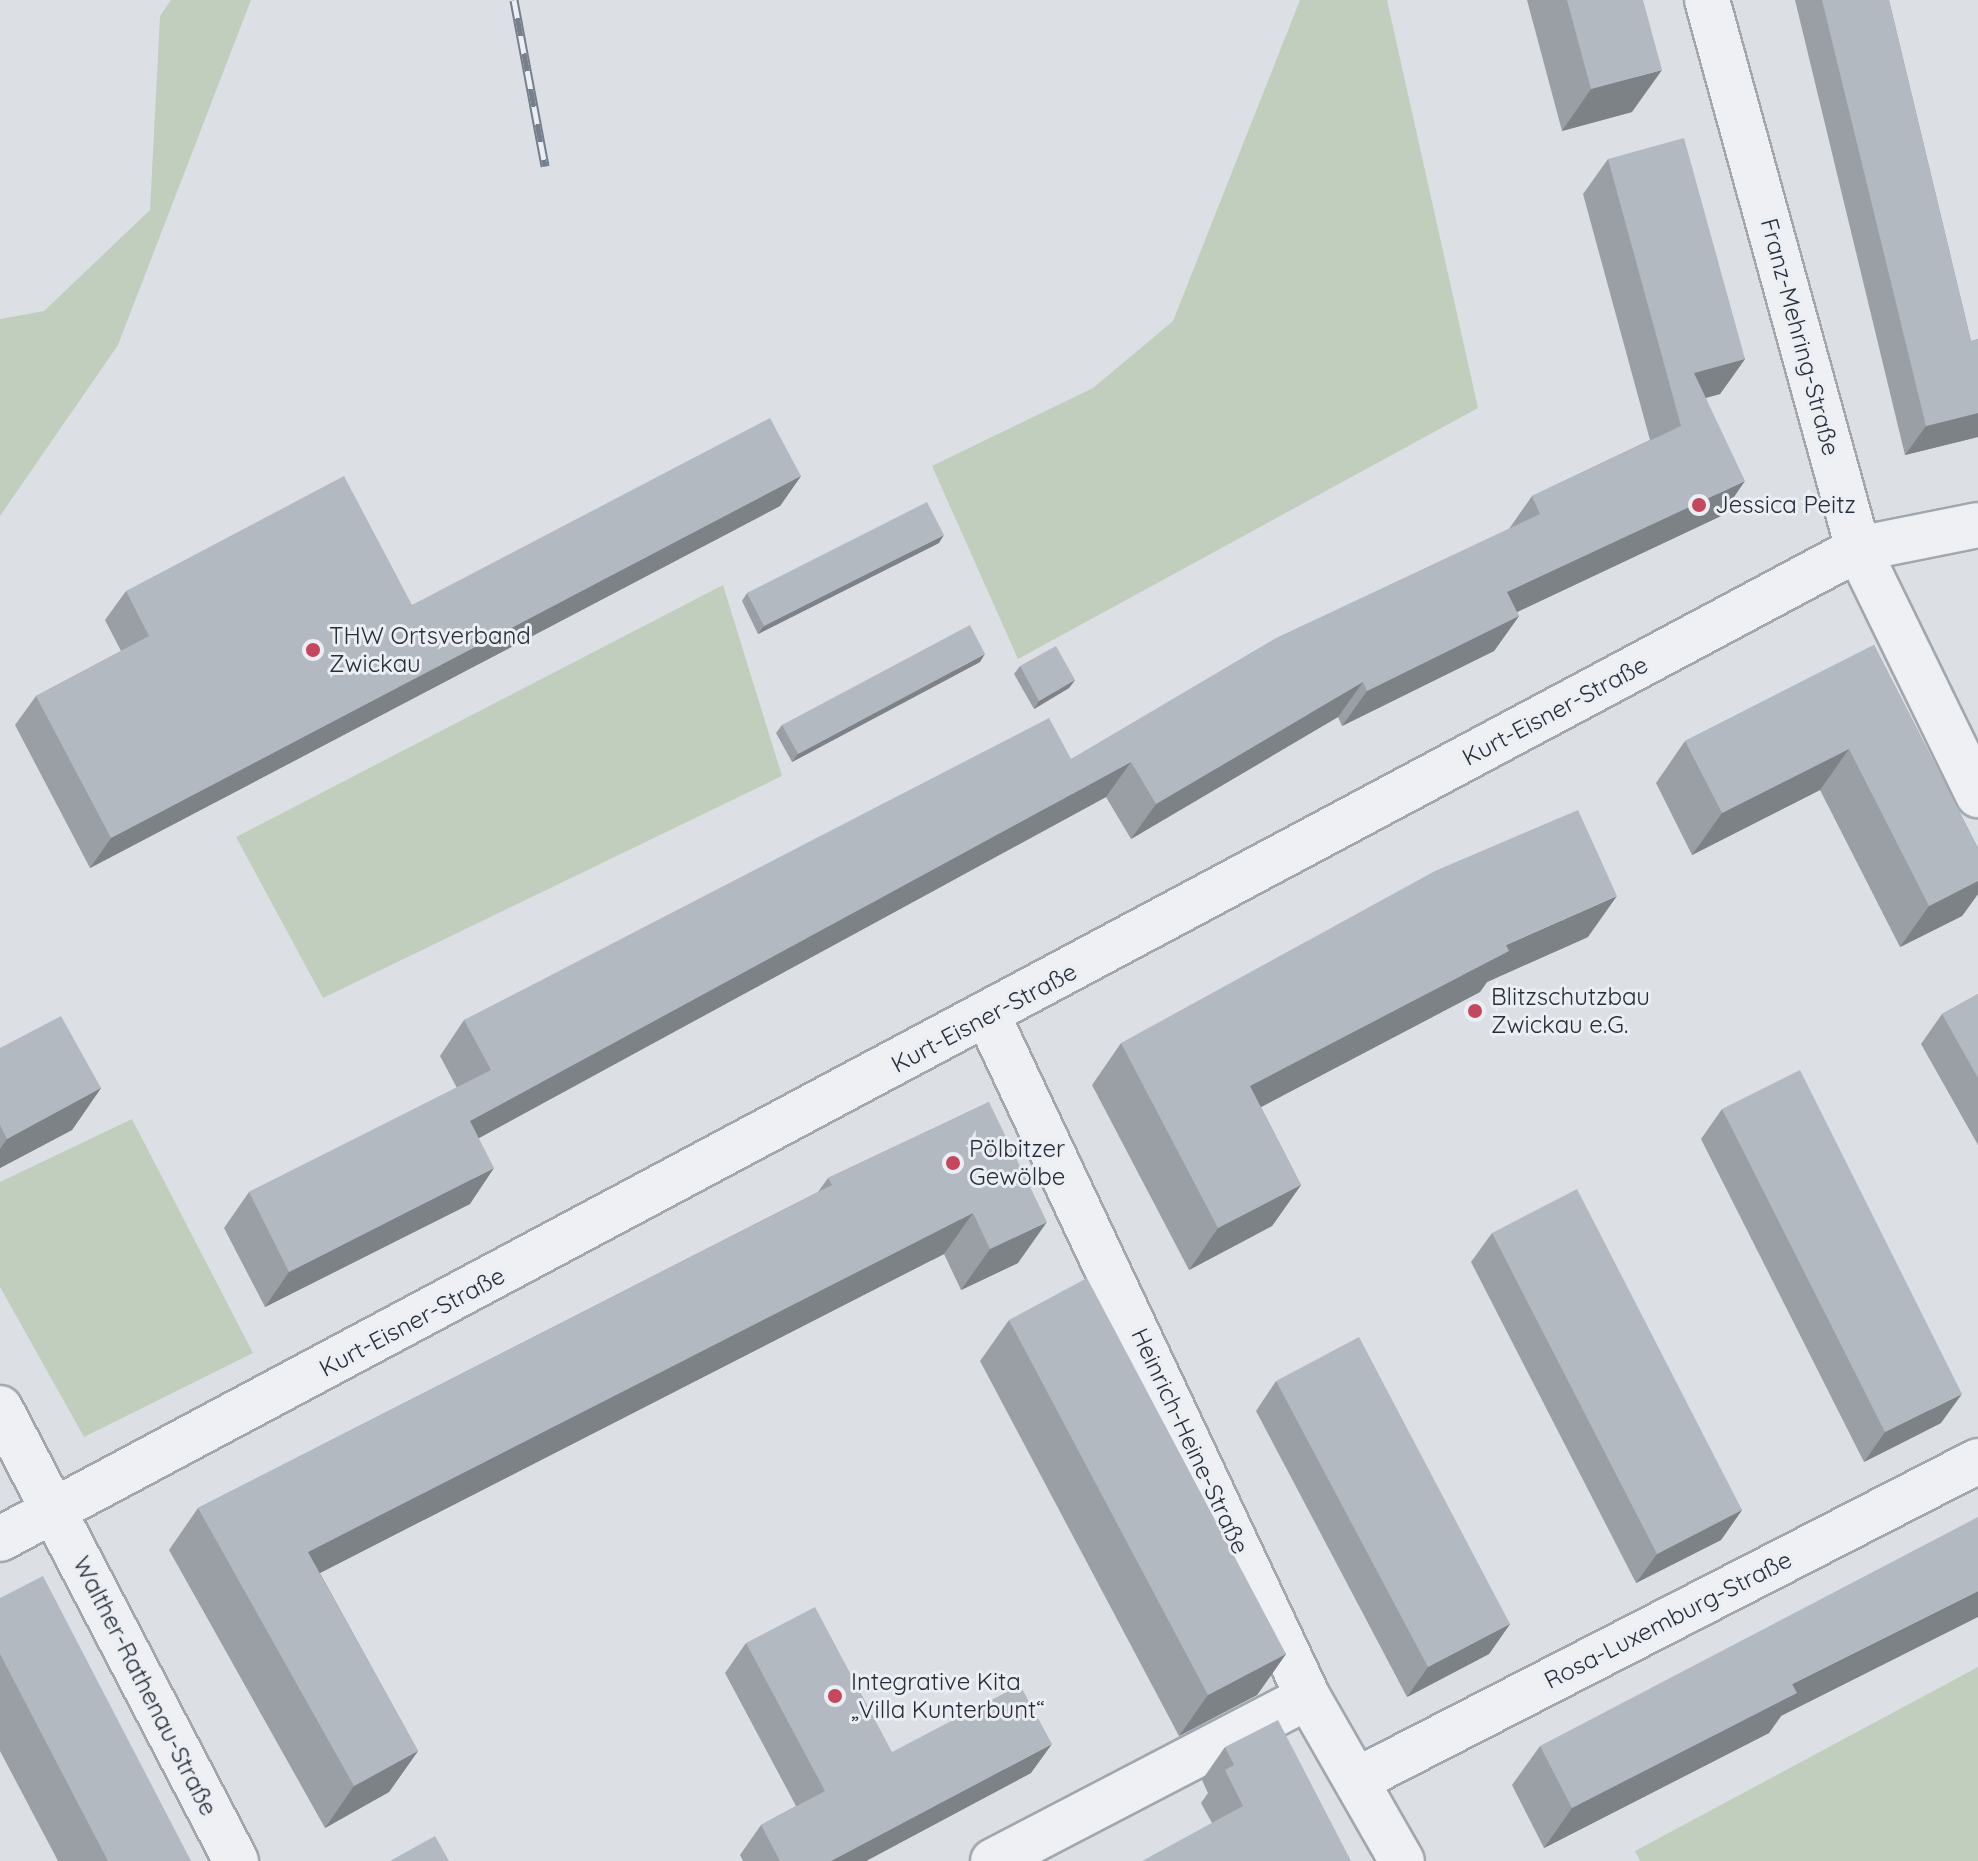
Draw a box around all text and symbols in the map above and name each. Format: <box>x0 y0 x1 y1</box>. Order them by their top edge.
street label: Franz-Mehring-Straße <box>1754 215 1846 459</box>
place label: Jessica Peitz <box>1715 491 1856 519</box>
marker: Jessica Peitz <box>1690 496 1708 514</box>
place label: THW Ortsverband Zwickau <box>329 622 531 678</box>
marker: THW Ortsverband Zwickau <box>304 641 322 659</box>
street label: Kurt-Eisner-Straße <box>1457 650 1653 772</box>
street label: Kurt-Eisner-Straße <box>886 957 1082 1079</box>
place label: Blitzschutzbau Zwickau e.G. <box>1491 983 1650 1039</box>
marker: Blitzschutzbau Zwickau e.G. <box>1466 1002 1484 1020</box>
place label: Pölbitzer Gewölbe <box>969 1135 1065 1191</box>
marker: Pölbitzer Gewölbe <box>944 1154 962 1172</box>
street label: Kurt-Eisner-Straße <box>314 1261 510 1383</box>
street label: Heinrich-Heine-Straße <box>1125 1324 1255 1558</box>
street label: Rosa-Luxemburg-Straße <box>1540 1545 1796 1695</box>
street label: Walther-Rathenau-Straße <box>67 1551 223 1821</box>
place label: Integrative Kita „Villa Kunterbunt“ <box>851 1668 1045 1724</box>
marker: Integrative Kita „Villa Kunterbunt“ <box>826 1687 844 1705</box>

